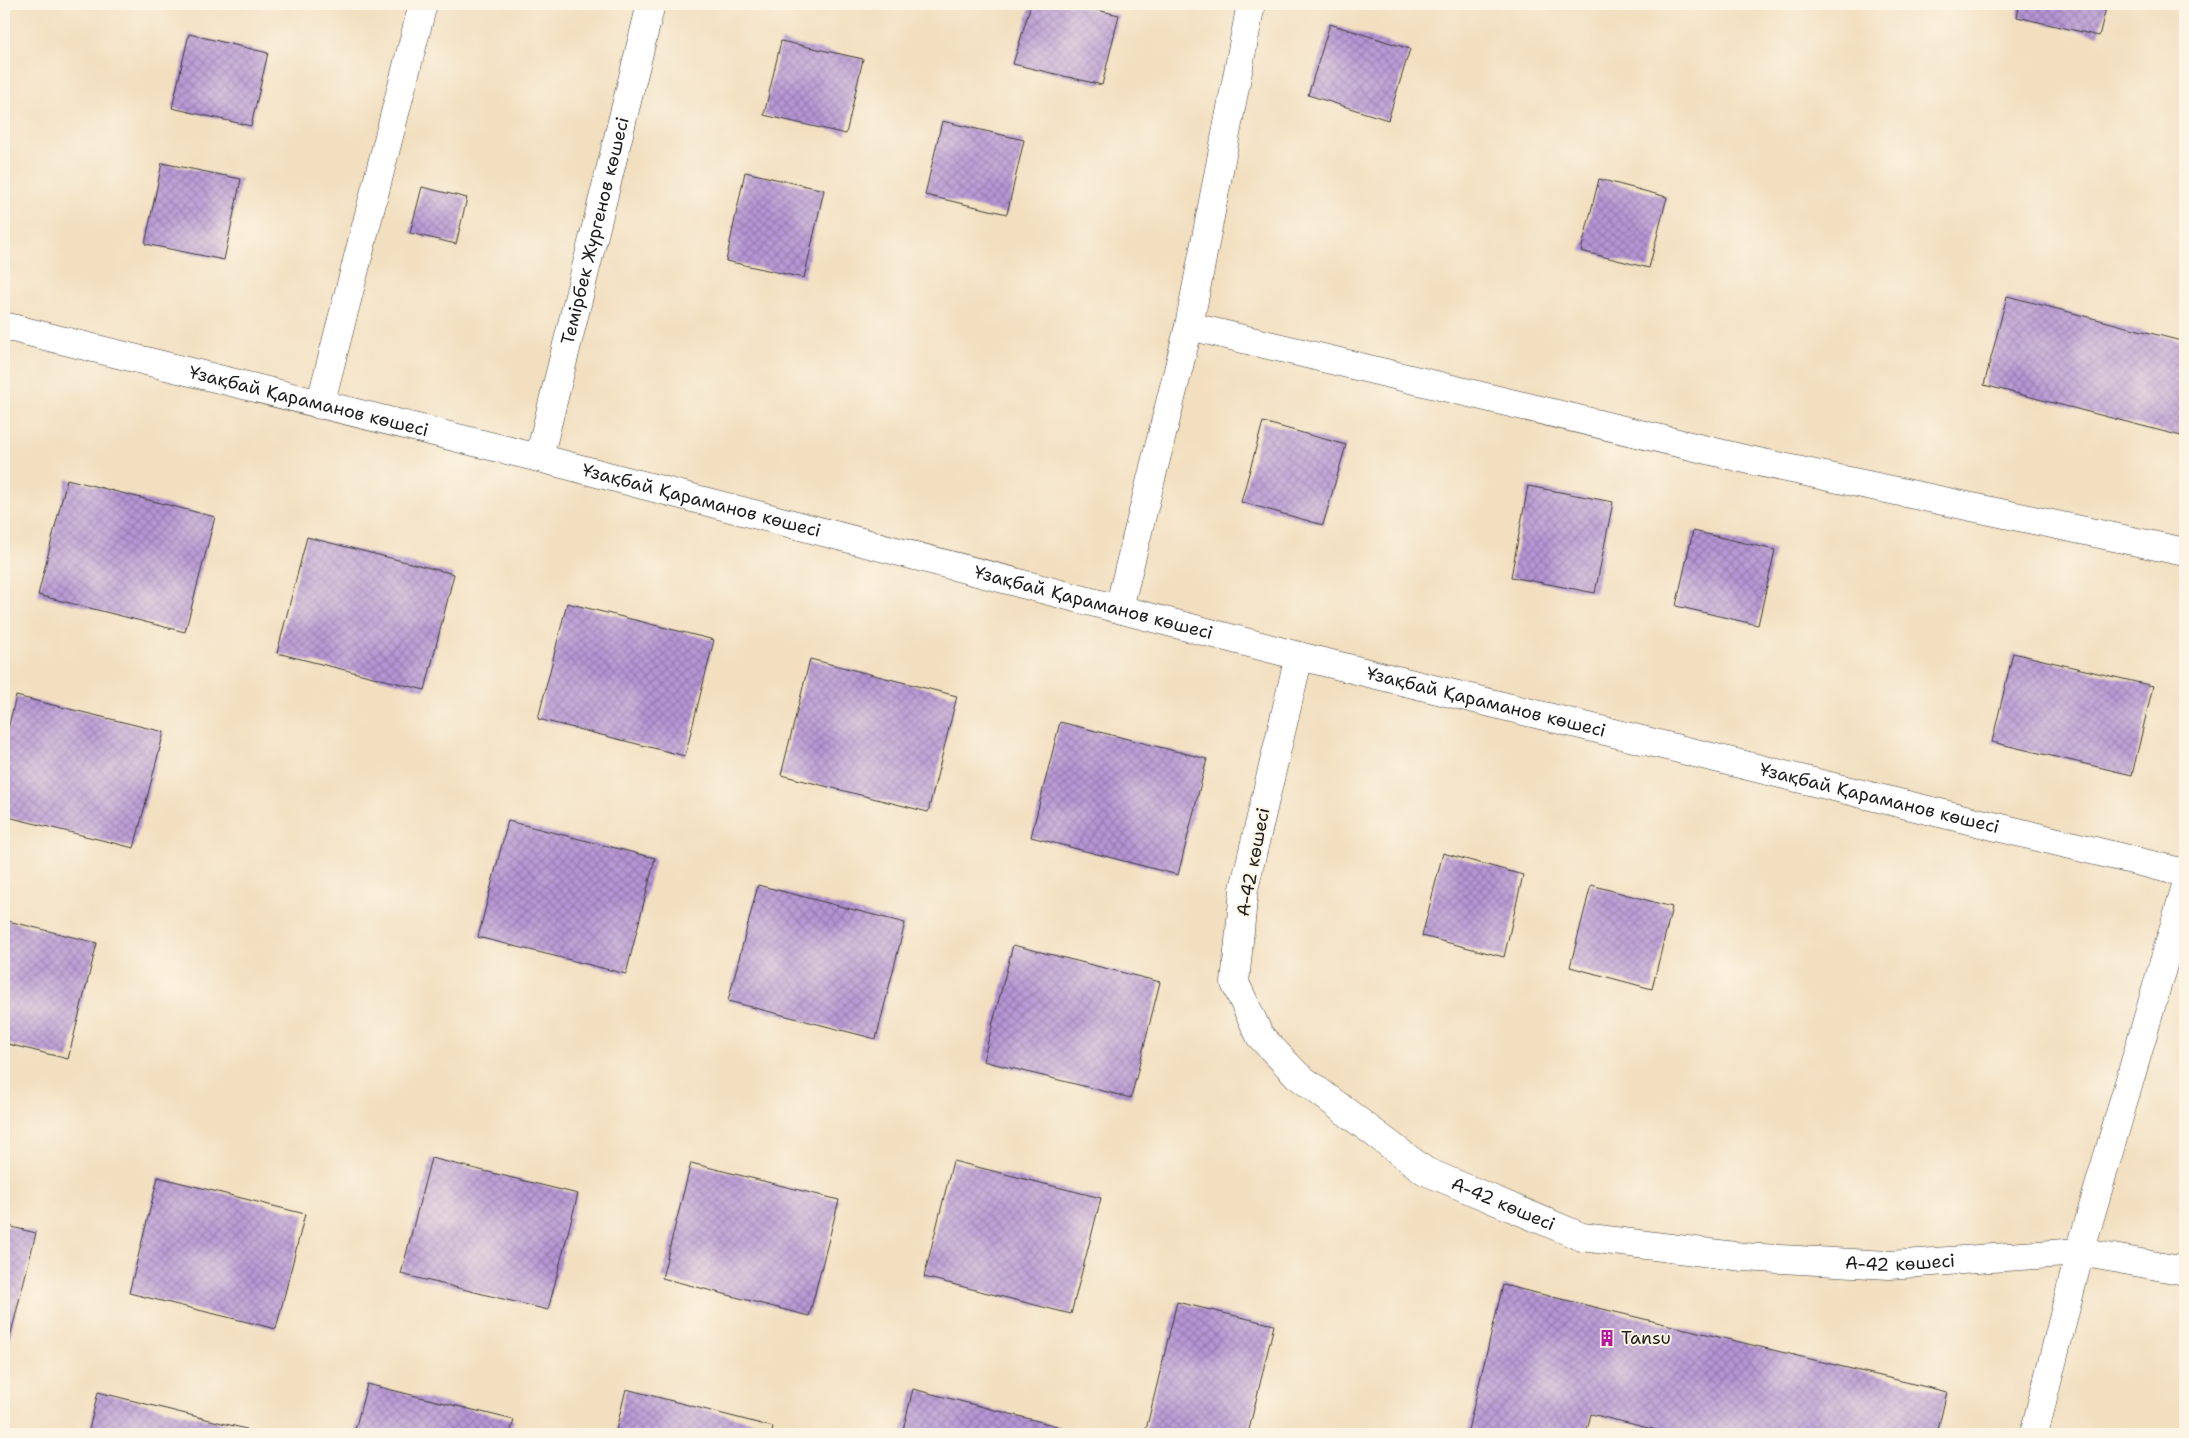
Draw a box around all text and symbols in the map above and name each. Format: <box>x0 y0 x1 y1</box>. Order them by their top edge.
street label: Темірбек Жүргенов көшесі <box>555 114 635 347</box>
street label: Ұзақбай Қараманов көшесі <box>187 360 431 442</box>
street label: Ұзақбай Қараманов көшесі <box>580 458 824 543</box>
street label: Ұзақбай Қараманов көшесі <box>971 560 1215 645</box>
street label: Ұзақбай Қараманов көшесі <box>1364 661 1608 743</box>
street label: Ұзақбай Қараманов көшесі <box>1757 757 2002 839</box>
street label: А-42 көшесі <box>1231 806 1275 918</box>
street label: А-42 көшесі <box>1448 1171 1559 1236</box>
street label: А-42 көшесі <box>1844 1249 1956 1277</box>
place label: Tansu <box>1621 1326 1671 1350</box>
building icon: Tansu <box>1597 1328 1617 1348</box>

